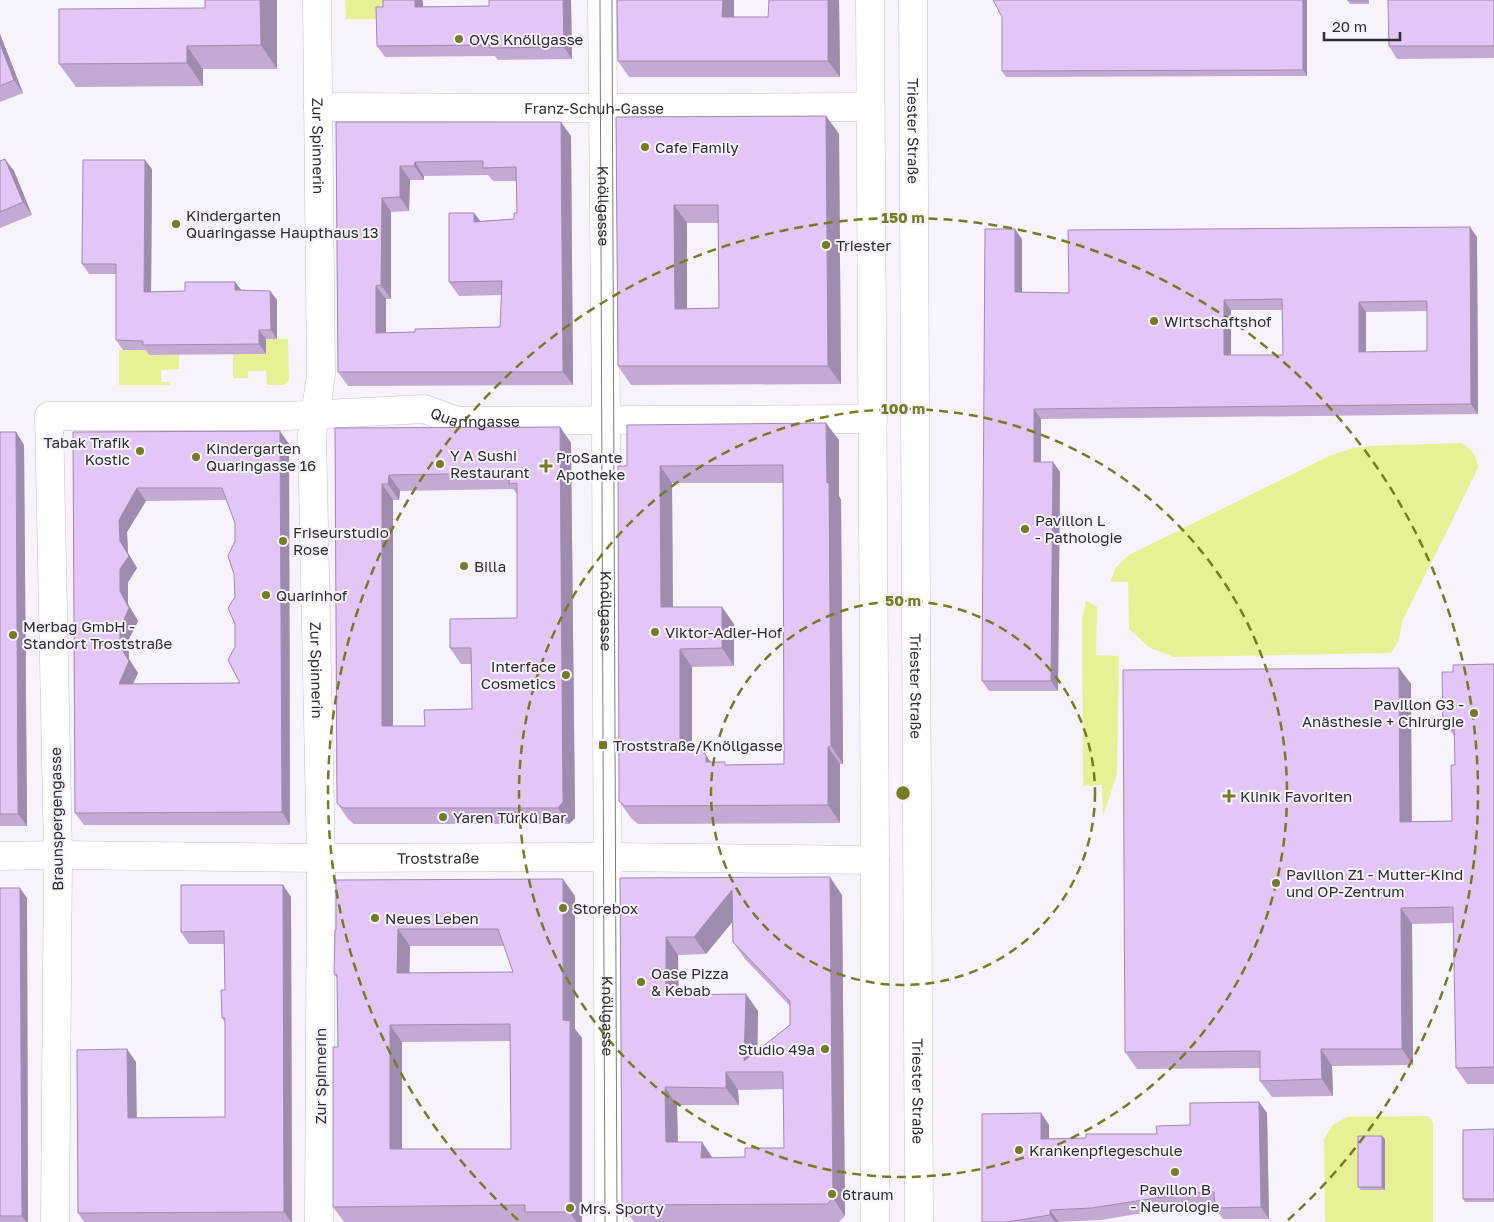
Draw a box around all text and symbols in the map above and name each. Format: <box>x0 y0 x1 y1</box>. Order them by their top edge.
scale bar <box>1324 10 1400 42</box>
text: 20 m <box>1332 17 1367 35</box>
place label: OVS Knöllgasse <box>469 30 584 48</box>
marker: OVS Knöllgasse <box>453 33 465 45</box>
street label: Triester Straße <box>904 78 923 184</box>
street label: Zur Spinnerin <box>309 98 328 194</box>
street label: Franz-Schuh-Gasse <box>524 99 664 117</box>
place label: Cafe Family <box>655 138 739 156</box>
marker: Cafe Family <box>639 141 651 153</box>
street label: Knöllgasse <box>595 166 613 247</box>
place label: Kindergarten Quaringasse Haupthaus 13 <box>186 206 379 241</box>
text: 150 m <box>881 208 925 226</box>
marker: Kindergarten Quaringasse Haupthaus 13 <box>170 218 182 230</box>
place label: Triester <box>836 236 891 254</box>
marker: Triester <box>820 239 832 251</box>
place label: Wirtschaftshof <box>1164 312 1272 330</box>
marker: Wirtschaftshof <box>1148 315 1160 327</box>
text: 100 m <box>881 399 925 417</box>
street label: Quaringasse <box>428 403 520 430</box>
place label: Tabak Trafik Kostic <box>44 433 131 468</box>
place label: Kindergarten Quaringasse 16 <box>206 439 316 474</box>
marker: Tabak Trafik Kostic <box>134 445 146 457</box>
place label: Y A Sushi Restaurant <box>450 446 530 481</box>
place label: ProSante Apotheke <box>556 448 625 483</box>
marker: Kindergarten Quaringasse 16 <box>190 451 202 463</box>
marker: Y A Sushi Restaurant <box>434 458 446 470</box>
marker: ProSante Apotheke <box>540 460 552 472</box>
place label: Pavillon L - Pathologie <box>1035 511 1123 546</box>
place label: Friseurstudio Rose <box>293 523 389 558</box>
marker: Pavillon L - Pathologie <box>1019 523 1031 535</box>
marker: Friseurstudio Rose <box>277 535 289 547</box>
place label: Billa <box>474 557 506 575</box>
marker: Billa <box>458 560 470 572</box>
street label: Knöllgasse <box>598 571 616 652</box>
place label: Quarinhof <box>276 586 348 604</box>
marker: Quarinhof <box>260 589 272 601</box>
text: 50 m <box>885 591 921 609</box>
place label: Merbag GmbH - Standort Troststraße <box>23 617 173 652</box>
street label: Zur Spinnerin <box>307 622 327 719</box>
place label: Viktor-Adler-Hof <box>665 623 783 641</box>
marker: Viktor-Adler-Hof <box>649 626 661 638</box>
marker: Merbag GmbH - Standort Troststraße <box>7 629 19 641</box>
street label: Triester Straße <box>907 633 926 739</box>
place label: Interface Cosmetics <box>481 657 556 692</box>
marker: Interface Cosmetics <box>560 669 572 681</box>
place label: Pavillon G3 - Anästhesie + Chirurgie <box>1302 695 1464 730</box>
marker: Pavillon G3 - Anästhesie + Chirurgie <box>1468 707 1480 719</box>
place label: Troststraße/Knöllgasse <box>613 736 783 754</box>
marker: Troststraße/Knöllgasse <box>597 739 609 751</box>
street label: Braunspergengasse <box>46 747 66 891</box>
centre of rings <box>894 784 912 802</box>
place label: Klinik Favoriten <box>1240 787 1352 805</box>
marker: Klinik Favoriten <box>1222 789 1236 803</box>
place label: Yaren Türkü Bar <box>453 808 566 826</box>
marker: Yaren Türkü Bar <box>437 811 449 823</box>
street label: Troststraße <box>397 848 479 867</box>
place label: Pavillon Z1 - Mutter-Kind und OP-Zentrum <box>1286 865 1463 900</box>
marker: Pavillon Z1 - Mutter-Kind und OP-Zentrum <box>1270 877 1282 889</box>
place label: Storebox <box>573 899 638 917</box>
marker: Storebox <box>557 902 569 914</box>
place label: Neues Leben <box>385 909 479 927</box>
marker: Neues Leben <box>369 912 381 924</box>
place label: Oase Pizza & Kebab <box>651 964 729 999</box>
street label: Knöllgasse <box>599 976 617 1057</box>
marker: Oase Pizza & Kebab <box>635 976 647 988</box>
street label: Zur Spinnerin <box>311 1028 329 1124</box>
street label: Triester Straße <box>909 1038 928 1144</box>
place label: Studio 49a <box>738 1040 815 1058</box>
marker: Studio 49a <box>819 1043 831 1055</box>
place label: Krankenpflegeschule <box>1029 1141 1183 1159</box>
marker: Krankenpflegeschule <box>1013 1144 1025 1156</box>
marker: Pavillon B - Neurologie <box>1169 1166 1181 1178</box>
place label: Pavillon B - Neurologie <box>1131 1180 1220 1215</box>
place label: 6traum <box>842 1185 894 1203</box>
marker: 6traum <box>826 1188 838 1200</box>
place label: Mrs. Sporty <box>580 1199 664 1217</box>
marker: Mrs. Sporty <box>564 1202 576 1214</box>

